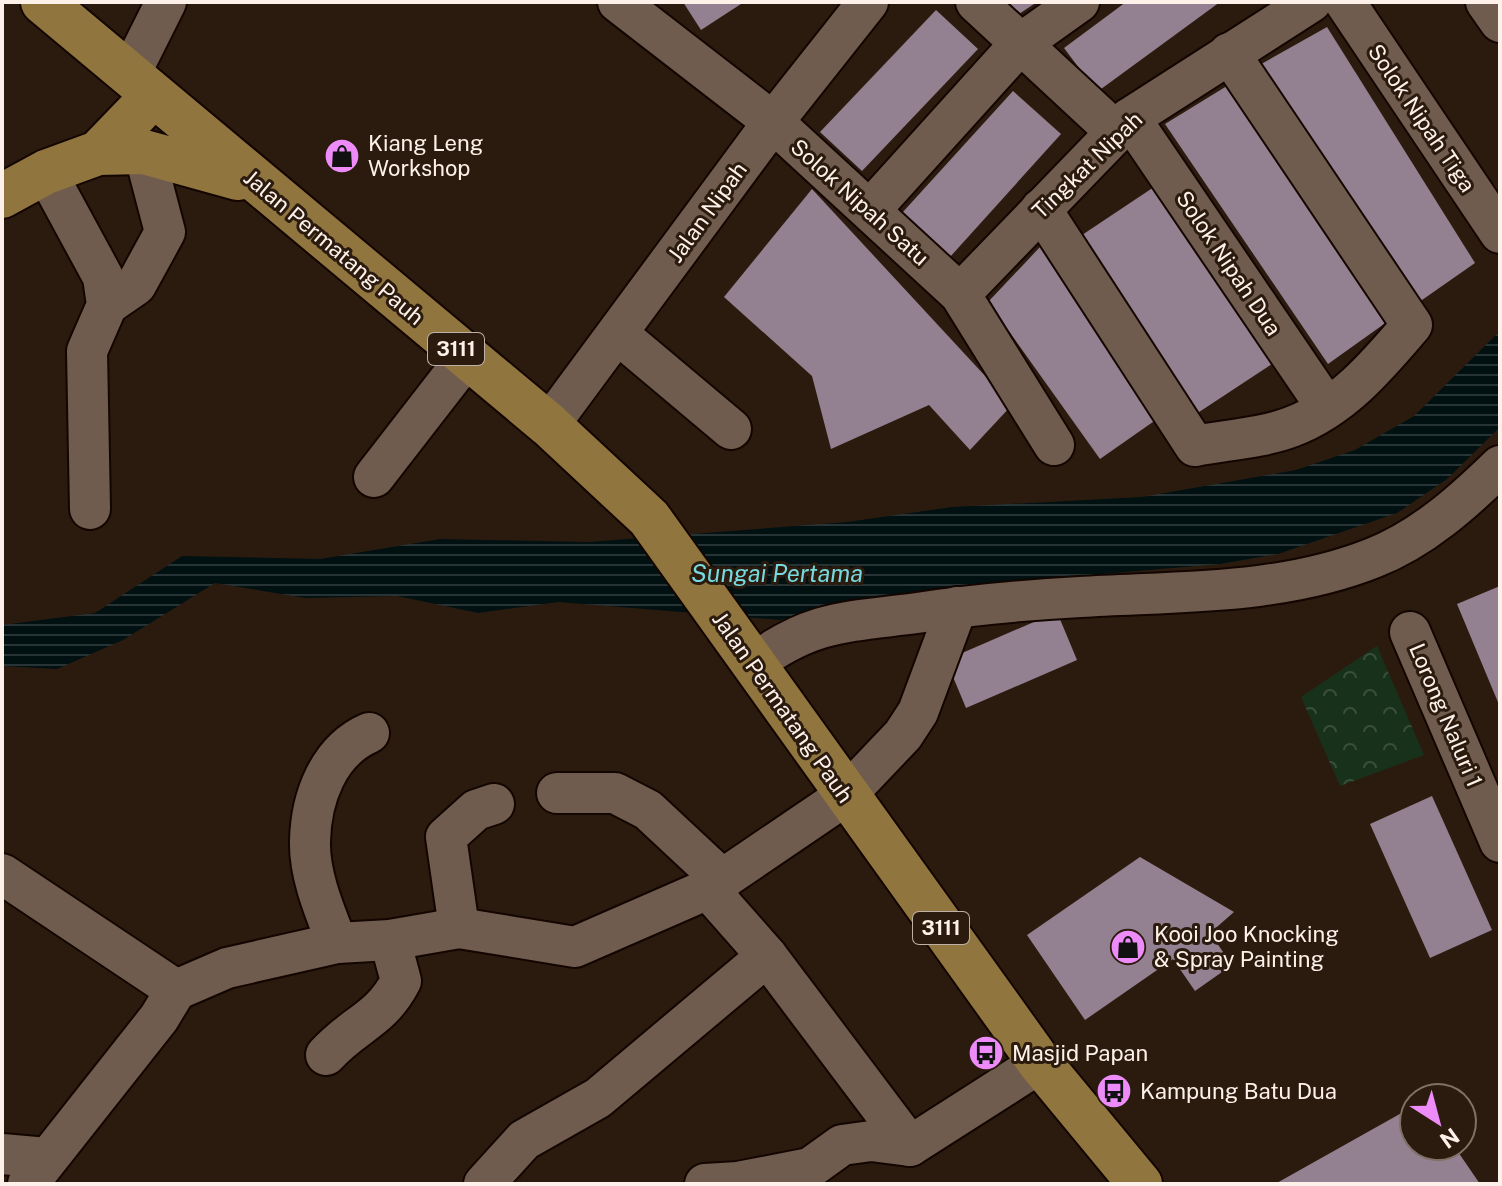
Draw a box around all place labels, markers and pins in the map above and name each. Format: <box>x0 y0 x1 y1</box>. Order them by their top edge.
place label: Kiang Leng Workshop <box>368 130 483 181</box>
shop icon: Kiang Leng Workshop <box>323 137 361 175</box>
place label: Kooi Joo Knocking & Spray Painting <box>1154 921 1339 972</box>
shop icon: Kooi Joo Knocking & Spray Painting <box>1109 928 1147 966</box>
bus stop icon: Masjid Papan <box>967 1034 1005 1072</box>
place label: Masjid Papan <box>1012 1040 1148 1066</box>
bus stop icon: Kampung Batu Dua <box>1095 1072 1133 1110</box>
place label: Kampung Batu Dua <box>1140 1078 1337 1104</box>

